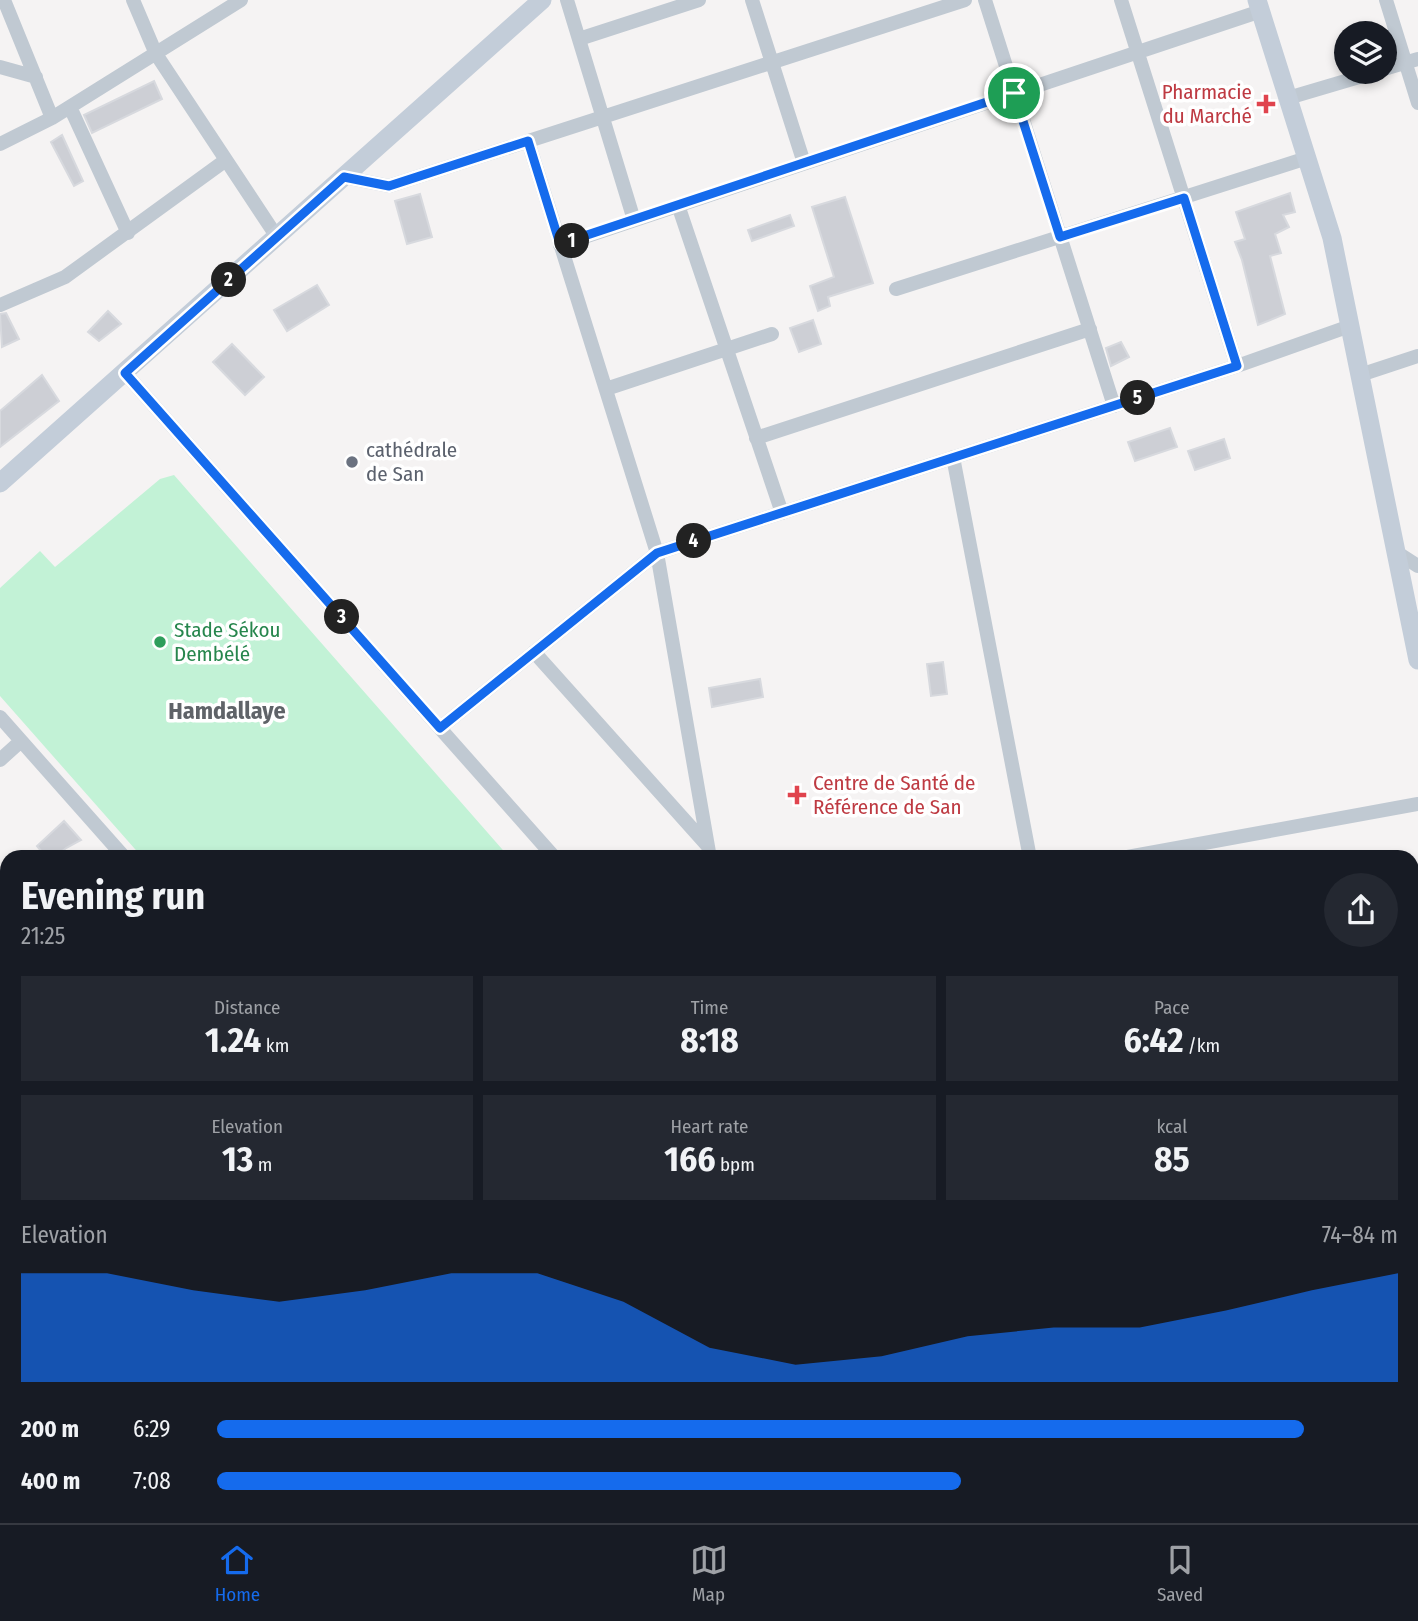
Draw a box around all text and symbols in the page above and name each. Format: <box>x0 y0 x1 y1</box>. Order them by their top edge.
map controls <box>1334 21 1397 84</box>
button: layers <box>1334 21 1397 84</box>
pin <box>984 63 1044 123</box>
icon: arrive <box>995 74 1033 112</box>
place label: Pharmacie du Marché <box>1162 79 1252 129</box>
marker: Pharmacie du Marché <box>1258 96 1274 112</box>
pin: 1 <box>554 224 590 258</box>
text: 1 <box>567 229 576 252</box>
pin: 2 <box>212 262 246 298</box>
text: 2 <box>224 268 233 291</box>
pin: 5 <box>1120 380 1156 416</box>
text: 5 <box>1133 386 1142 409</box>
place label: cathédrale de San <box>366 437 457 487</box>
marker: cathédrale de San <box>344 454 360 470</box>
pin: 4 <box>676 524 712 558</box>
text: 4 <box>689 529 698 552</box>
pin: 3 <box>324 600 360 634</box>
text: 3 <box>337 605 346 628</box>
place label: Stade Sékou Dembélé <box>174 617 280 667</box>
marker: Stade Sékou Dembélé <box>152 634 168 650</box>
district label: Hamdallaye <box>168 697 286 725</box>
place label: Centre de Santé de Référence de San <box>813 770 975 820</box>
marker: Centre de Santé de Référence de San <box>787 785 807 805</box>
text: Evening run <box>21 873 205 919</box>
button: share <box>1324 873 1398 947</box>
text: 21:25 <box>21 922 65 950</box>
text: Distance <box>214 996 280 1019</box>
text: Time <box>691 996 728 1019</box>
text: Pace <box>1154 996 1190 1019</box>
text: 1.24 <box>205 1019 261 1061</box>
text: 8:18 <box>680 1019 739 1061</box>
text: 6:42 <box>1123 1019 1183 1061</box>
text: km <box>261 1034 289 1057</box>
text: /km <box>1183 1034 1220 1057</box>
text: Elevation <box>211 1115 283 1138</box>
text: Heart rate <box>670 1115 749 1138</box>
text: kcal <box>1156 1115 1187 1138</box>
text: 13 <box>222 1138 253 1180</box>
text: 166 <box>664 1138 716 1180</box>
text: 85 <box>1154 1138 1190 1180</box>
text: m <box>253 1153 272 1176</box>
text: bpm <box>716 1153 755 1176</box>
text: Elevation <box>21 1221 108 1249</box>
text: 74–84 m <box>1322 1221 1398 1249</box>
text: 200 m <box>21 1415 79 1443</box>
text: 6:29 <box>133 1415 170 1443</box>
text: 400 m <box>21 1467 80 1495</box>
text: 7:08 <box>133 1467 171 1495</box>
tab: Home <box>215 1541 260 1606</box>
tab: Map <box>690 1541 728 1606</box>
tab: Saved <box>1157 1541 1203 1606</box>

